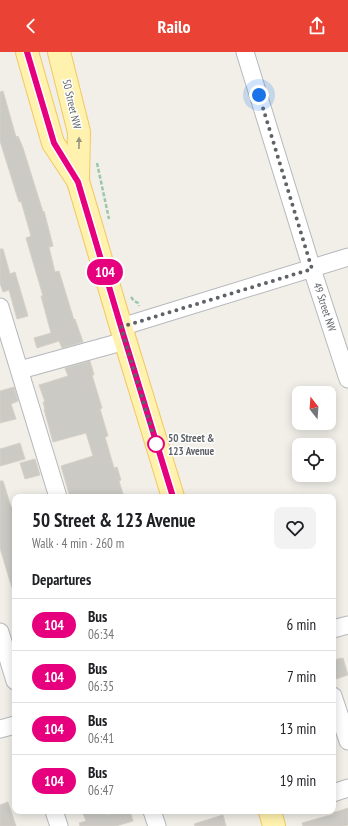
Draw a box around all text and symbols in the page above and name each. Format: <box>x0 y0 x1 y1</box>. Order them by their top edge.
icon: back <box>20 15 42 37</box>
text: Railo <box>158 15 190 38</box>
icon: share <box>306 15 328 37</box>
street label: 50 Street NW <box>59 78 85 131</box>
your location <box>249 85 269 105</box>
one-way arrow <box>76 136 82 149</box>
line badge: 104 <box>82 259 128 285</box>
text: 104 <box>95 263 115 281</box>
street label: 49 Street NW <box>311 281 340 334</box>
north arrow <box>292 386 336 430</box>
map controls <box>292 386 336 482</box>
place label: 50 Street & 123 Avenue <box>168 431 215 458</box>
marker: 50 Street & 123 Avenue <box>147 435 165 453</box>
button: locate <box>292 438 336 482</box>
button: heart <box>274 507 316 549</box>
text: 50 Street & 123 Avenue <box>32 508 196 532</box>
text: Walk · 4 min · 260 m <box>32 535 124 552</box>
text: Departures <box>32 570 91 589</box>
text: Bus <box>88 607 107 626</box>
text: 6 min <box>286 615 316 634</box>
text: 104 <box>44 616 64 634</box>
text: 06:34 <box>88 626 114 643</box>
text: Bus <box>88 659 107 678</box>
text: 7 min <box>287 667 316 686</box>
text: 104 <box>44 668 64 686</box>
text: 06:35 <box>88 678 114 695</box>
text: Bus <box>88 711 107 730</box>
text: 13 min <box>280 719 316 738</box>
text: 104 <box>44 720 64 738</box>
text: 06:41 <box>88 730 114 747</box>
text: Bus <box>88 763 107 782</box>
text: 19 min <box>280 771 316 790</box>
text: 104 <box>44 772 64 790</box>
text: 06:47 <box>88 782 114 799</box>

